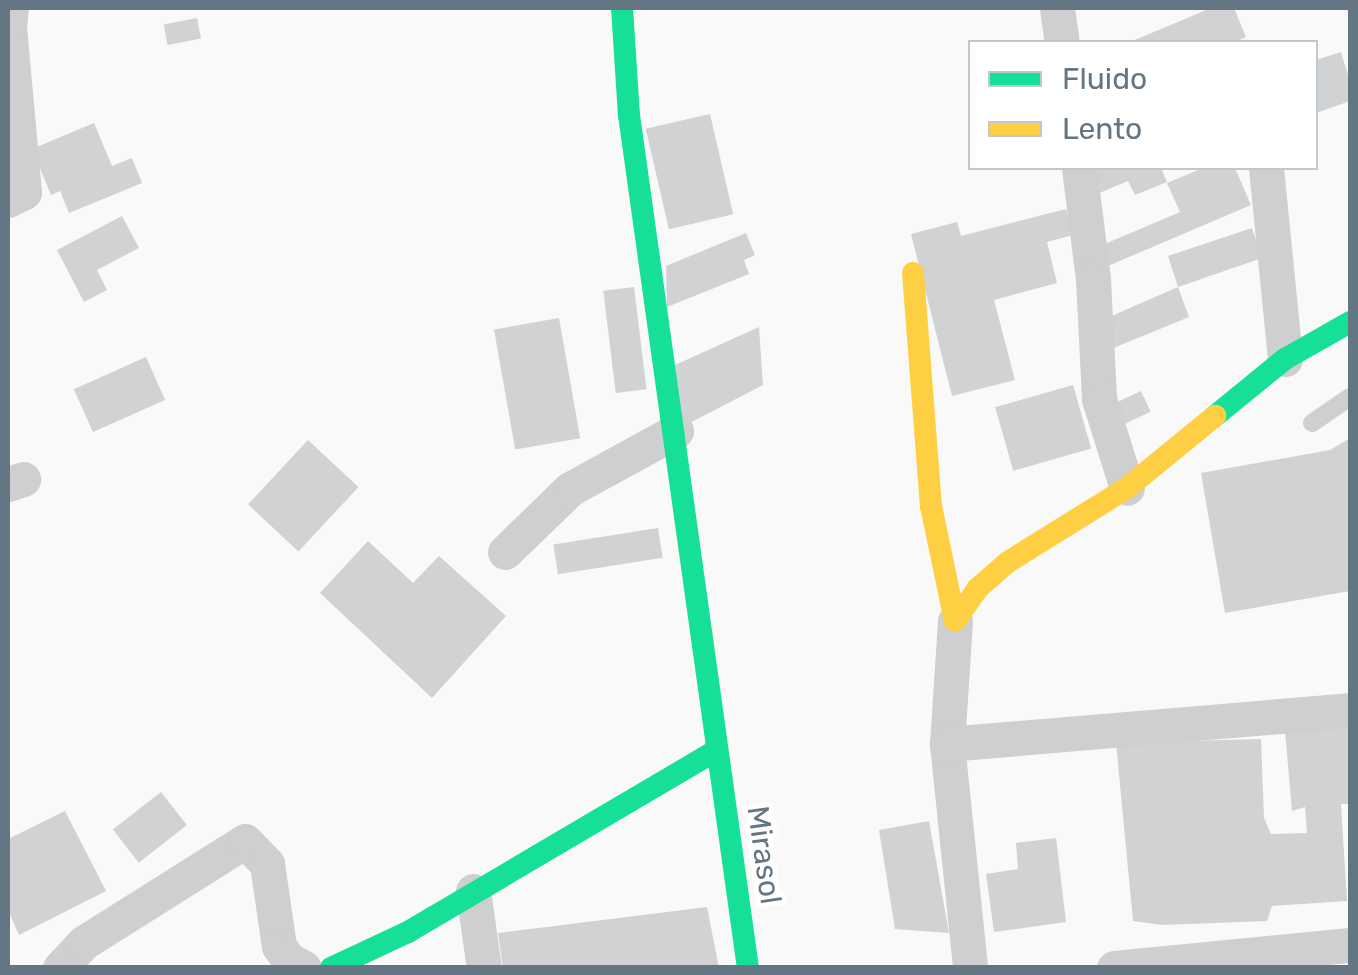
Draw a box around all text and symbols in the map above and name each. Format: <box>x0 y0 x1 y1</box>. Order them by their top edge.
legend <box>968 40 1318 170</box>
text: Fluido <box>1062 61 1147 97</box>
text: Lento <box>1062 111 1142 147</box>
street label: Mirasol <box>739 804 789 906</box>

